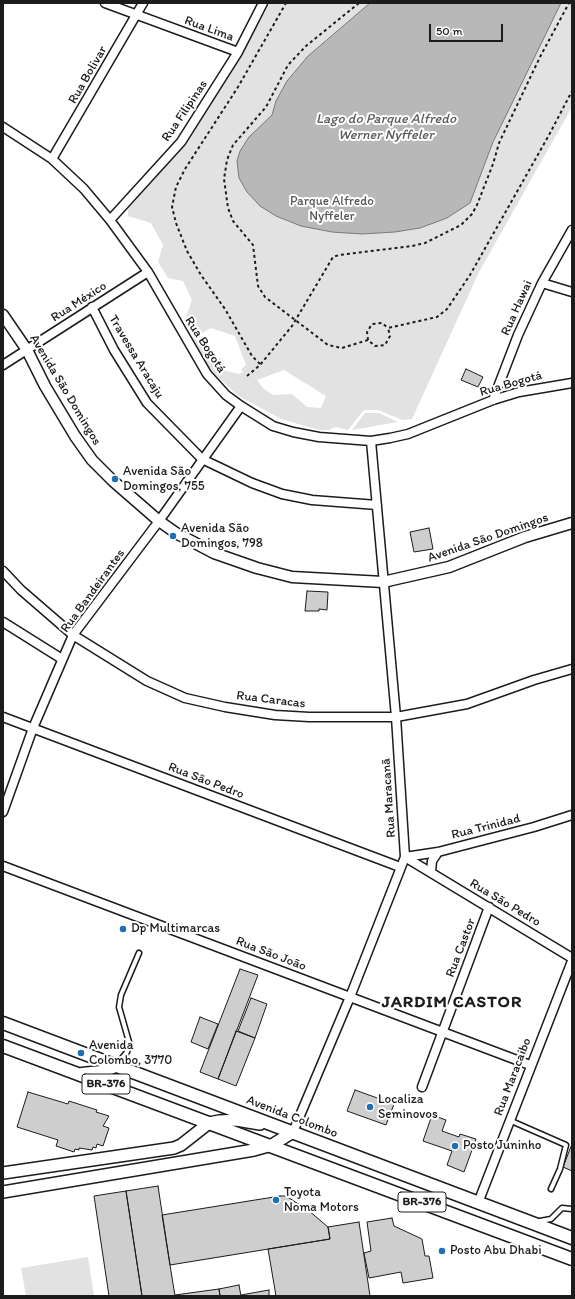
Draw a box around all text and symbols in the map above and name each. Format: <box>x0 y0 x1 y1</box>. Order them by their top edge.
street label: Rua Lima <box>182 13 236 45</box>
scale bar <box>431 16 505 42</box>
text: 50 m <box>436 24 462 38</box>
street label: Rua Bolivar <box>65 43 111 107</box>
street label: Rua Filipinas <box>159 77 211 145</box>
water label: Lago do Parque Alfredo Werner Nyffeler <box>316 111 456 144</box>
park label: Parque Alfredo Nyffeler <box>290 194 374 225</box>
street label: Rua México <box>48 278 110 326</box>
street label: Rua Hawai <box>498 278 536 338</box>
street label: Travessa Aracaju <box>105 312 167 402</box>
street label: Rua Bogotá <box>181 314 229 376</box>
street label: Avenida São Domingos <box>26 332 104 448</box>
street label: Rua Bogotá <box>478 368 544 400</box>
place label: Avenida São Domingos, 755 <box>123 464 205 495</box>
marker: Avenida São Domingos, 755 <box>110 474 120 484</box>
street label: Avenida São Domingos <box>426 510 550 566</box>
place label: Avenida São Domingos, 798 <box>181 521 263 552</box>
marker: Avenida São Domingos, 798 <box>168 531 178 541</box>
street label: Rua Bandeirantes <box>57 546 129 636</box>
street label: Rua Caracas <box>236 688 306 712</box>
street label: Rua Maracanã <box>378 758 400 838</box>
street label: Rua São Pedro <box>166 759 246 803</box>
street label: Rua Trinidad <box>450 811 522 843</box>
street label: Rua São Pedro <box>467 876 543 930</box>
street label: Rua Castor <box>443 916 479 980</box>
place label: Dp Multimarcas <box>131 921 220 937</box>
marker: Dp Multimarcas <box>118 924 128 934</box>
street label: Rua São João <box>234 933 308 975</box>
district label: JARDIM CASTOR <box>383 993 521 1013</box>
street label: Rua Maracaibo <box>491 1036 535 1118</box>
place label: Avenida Colombo, 3770 <box>89 1038 172 1069</box>
marker: Avenida Colombo, 3770 <box>76 1048 86 1058</box>
road number: BR-376 <box>82 1074 130 1094</box>
street label: Avenida Colombo <box>244 1092 340 1142</box>
place label: Localiza Seminovos <box>378 1092 438 1123</box>
marker: Localiza Seminovos <box>365 1102 375 1112</box>
place label: Posto Juninho <box>463 1138 541 1154</box>
marker: Posto Juninho <box>450 1141 460 1151</box>
place label: Toyota Noma Motors <box>284 1185 359 1216</box>
road number: BR-376 <box>398 1192 446 1212</box>
marker: Toyota Noma Motors <box>271 1195 281 1205</box>
place label: Posto Abu Dhabi <box>450 1243 542 1259</box>
marker: Posto Abu Dhabi <box>437 1246 447 1256</box>

